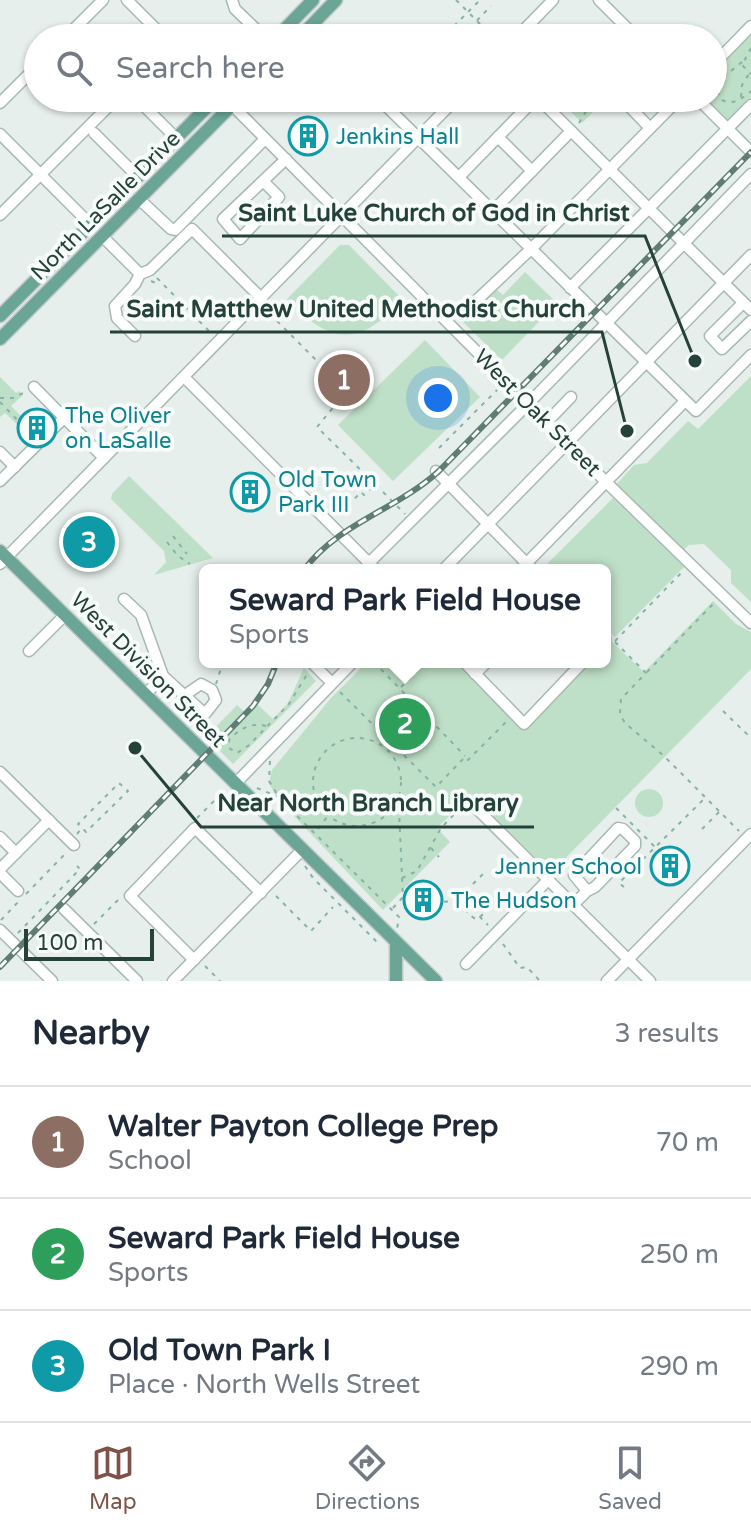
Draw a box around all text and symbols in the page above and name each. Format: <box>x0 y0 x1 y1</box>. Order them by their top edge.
search box <box>24 24 727 112</box>
icon: search <box>52 46 96 90</box>
text: Search here <box>116 50 285 87</box>
building icon: Jenkins Hall <box>287 115 329 157</box>
place label: Jenkins Hall <box>336 124 459 150</box>
street label: North LaSalle Drive <box>26 126 186 286</box>
callout: Saint Luke Church of God in Christ <box>222 188 645 236</box>
text: Saint Luke Church of God in Christ <box>238 199 630 228</box>
callout: Saint Matthew United Methodist Church <box>110 284 602 332</box>
text: Saint Matthew United Methodist Church <box>126 295 586 324</box>
street label: West Oak Street <box>468 344 606 482</box>
pin: 1 <box>318 350 370 410</box>
your location <box>418 378 458 418</box>
place label: The Oliver on LaSalle <box>65 403 171 454</box>
building icon: The Oliver on LaSalle <box>16 407 58 449</box>
place label: Old Town Park III <box>278 467 377 518</box>
building icon: Old Town Park III <box>229 471 271 513</box>
pin: 3 <box>63 512 115 572</box>
popup <box>199 564 611 668</box>
text: Seward Park Field House <box>229 582 581 619</box>
street label: West Division Street <box>65 587 231 753</box>
text: Sports <box>229 619 309 650</box>
pin: 2 <box>379 694 431 754</box>
callout: Near North Branch Library <box>201 779 534 827</box>
text: Near North Branch Library <box>217 789 519 818</box>
building icon: Jenner School <box>649 845 691 887</box>
place label: Jenner School <box>495 854 642 880</box>
building icon: The Hudson <box>402 879 444 921</box>
place label: The Hudson <box>451 888 577 914</box>
scale bar <box>24 925 154 961</box>
text: 100 m <box>36 930 103 956</box>
text: Nearby <box>32 1013 150 1054</box>
text: 3 results <box>614 1018 719 1049</box>
text: Walter Payton College Prep <box>108 1108 498 1145</box>
text: 1 <box>50 1127 66 1158</box>
text: 70 m <box>656 1127 719 1158</box>
text: School <box>108 1145 192 1176</box>
text: Seward Park Field House <box>108 1220 460 1257</box>
text: 2 <box>50 1239 66 1270</box>
text: 250 m <box>639 1239 719 1270</box>
text: Sports <box>108 1257 188 1288</box>
text: Old Town Park I <box>108 1332 331 1369</box>
text: 3 <box>50 1351 66 1382</box>
text: 290 m <box>639 1351 719 1382</box>
text: Place · North Wells Street <box>108 1369 420 1400</box>
tab: Map <box>89 1441 137 1515</box>
tab: Directions <box>315 1441 420 1515</box>
tab: Saved <box>598 1441 662 1515</box>

